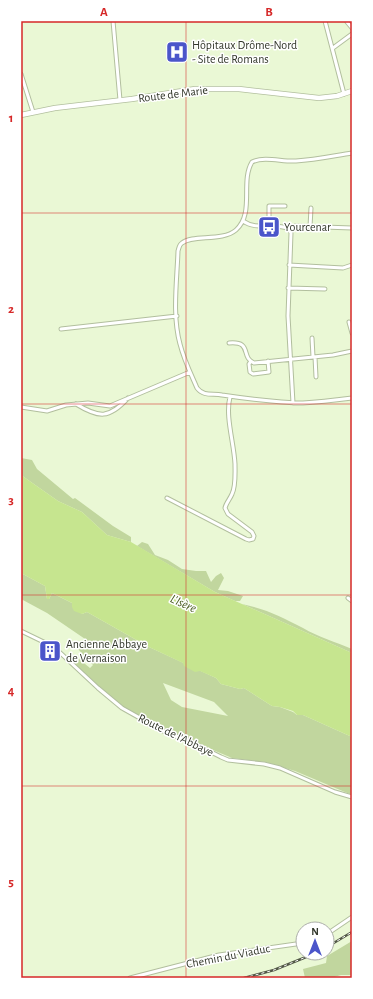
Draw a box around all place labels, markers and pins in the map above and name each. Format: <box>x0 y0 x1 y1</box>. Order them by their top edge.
hospital icon: Hôpitaux Drôme-Nord - Site de Romans <box>164 39 190 65</box>
place label: Hôpitaux Drôme-Nord - Site de Romans <box>192 39 297 65</box>
bus stop icon: Yourcenar <box>256 214 282 240</box>
place label: Yourcenar <box>284 221 331 233</box>
building icon: Ancienne Abbaye de Vernaison <box>37 638 63 664</box>
place label: Ancienne Abbaye de Vernaison <box>66 638 147 664</box>

